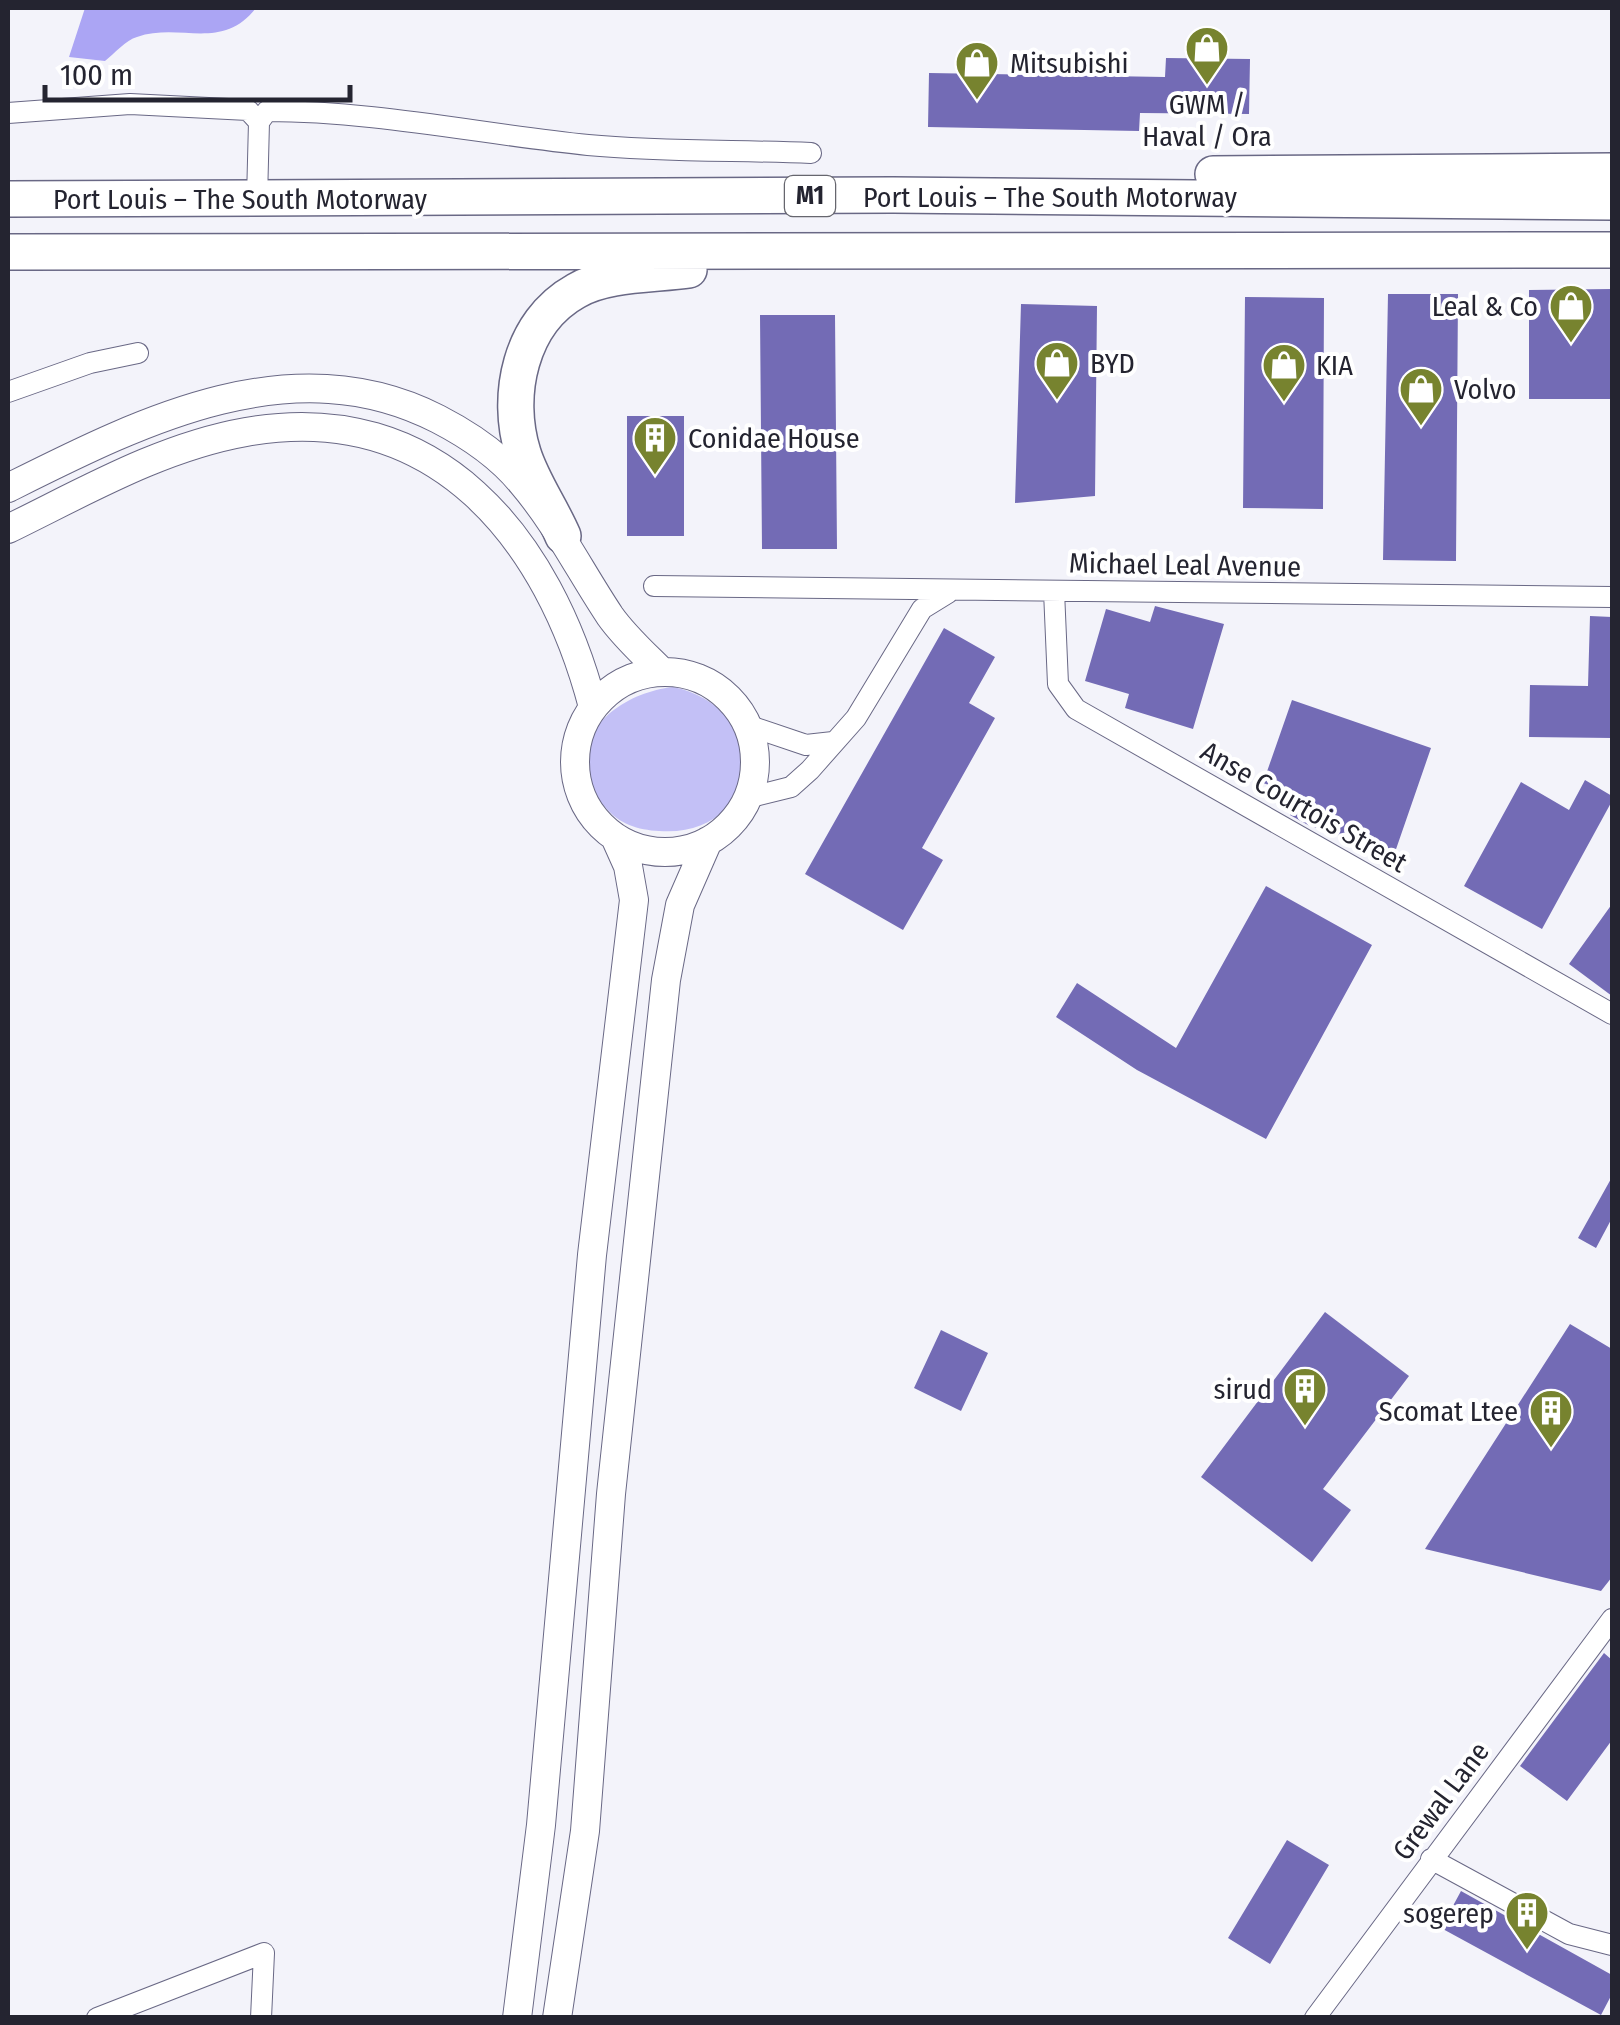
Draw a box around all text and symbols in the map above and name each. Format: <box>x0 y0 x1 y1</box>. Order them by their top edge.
shop icon: GWM / Haval / Ora <box>1184 25 1230 86</box>
scale bar <box>45 40 350 102</box>
shop icon: Mitsubishi <box>954 40 1000 101</box>
place label: Mitsubishi <box>1010 47 1128 80</box>
text: 100 m <box>60 57 133 93</box>
place label: GWM / Haval / Ora <box>1142 88 1272 153</box>
road number: M1 <box>785 176 835 216</box>
street label: Port Louis – The South Motorway <box>863 181 1238 214</box>
street label: Port Louis – The South Motorway <box>53 183 428 216</box>
shop icon: Leal & Co <box>1548 283 1594 344</box>
place label: Leal & Co <box>1432 290 1538 323</box>
shop icon: BYD <box>1034 340 1080 401</box>
shop icon: KIA <box>1261 342 1307 403</box>
place label: BYD <box>1090 347 1135 380</box>
place label: KIA <box>1316 349 1353 382</box>
shop icon: Volvo <box>1398 366 1444 427</box>
place label: Volvo <box>1454 373 1516 406</box>
building icon: Conidae House <box>632 415 678 476</box>
place label: Conidae House <box>688 422 859 455</box>
street label: Michael Leal Avenue <box>1069 546 1301 584</box>
street label: Anse Courtois Street <box>1195 735 1414 880</box>
building icon: sirud <box>1282 1366 1328 1427</box>
place label: sirud <box>1214 1373 1272 1406</box>
building icon: Scomat Ltee <box>1528 1388 1574 1449</box>
place label: Scomat Ltee <box>1379 1395 1518 1428</box>
street label: Grewal Lane <box>1386 1736 1496 1866</box>
building icon: sogerep <box>1504 1890 1550 1951</box>
place label: sogerep <box>1403 1897 1494 1930</box>

